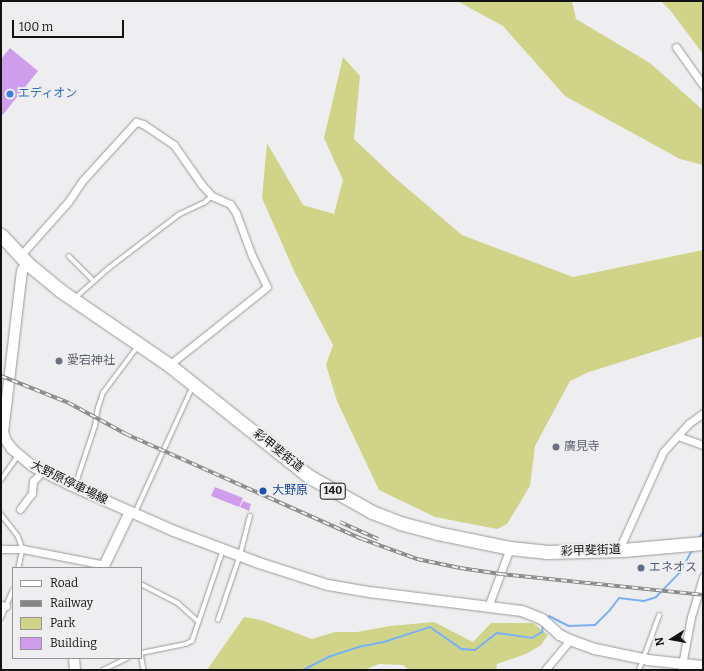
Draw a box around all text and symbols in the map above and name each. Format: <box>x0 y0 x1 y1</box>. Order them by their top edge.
scale bar <box>14 12 126 38</box>
text: 100 m <box>19 20 53 34</box>
place label: エディオン <box>18 87 78 101</box>
marker: エディオン <box>5 89 15 99</box>
place label: 愛宕神社 <box>67 354 115 368</box>
marker: 愛宕神社 <box>54 356 64 366</box>
street label: 彩甲斐街道 <box>250 427 306 475</box>
place label: 廣見寺 <box>564 440 600 454</box>
marker: 廣見寺 <box>551 442 561 452</box>
street label: 大野原停車場線 <box>28 458 110 508</box>
road number: 140 <box>319 482 347 500</box>
place label: 大野原 <box>272 484 308 498</box>
marker: 大野原 <box>257 485 269 497</box>
street label: 彩甲斐街道 <box>561 543 621 559</box>
place label: エネオス <box>649 561 697 575</box>
marker: エネオス <box>636 563 646 573</box>
legend <box>12 567 142 659</box>
text: Road <box>50 576 78 590</box>
text: Railway <box>50 596 93 610</box>
text: Park <box>50 616 75 630</box>
north arrow <box>652 619 692 659</box>
text: Building <box>50 636 97 650</box>
text: N <box>653 636 667 647</box>

